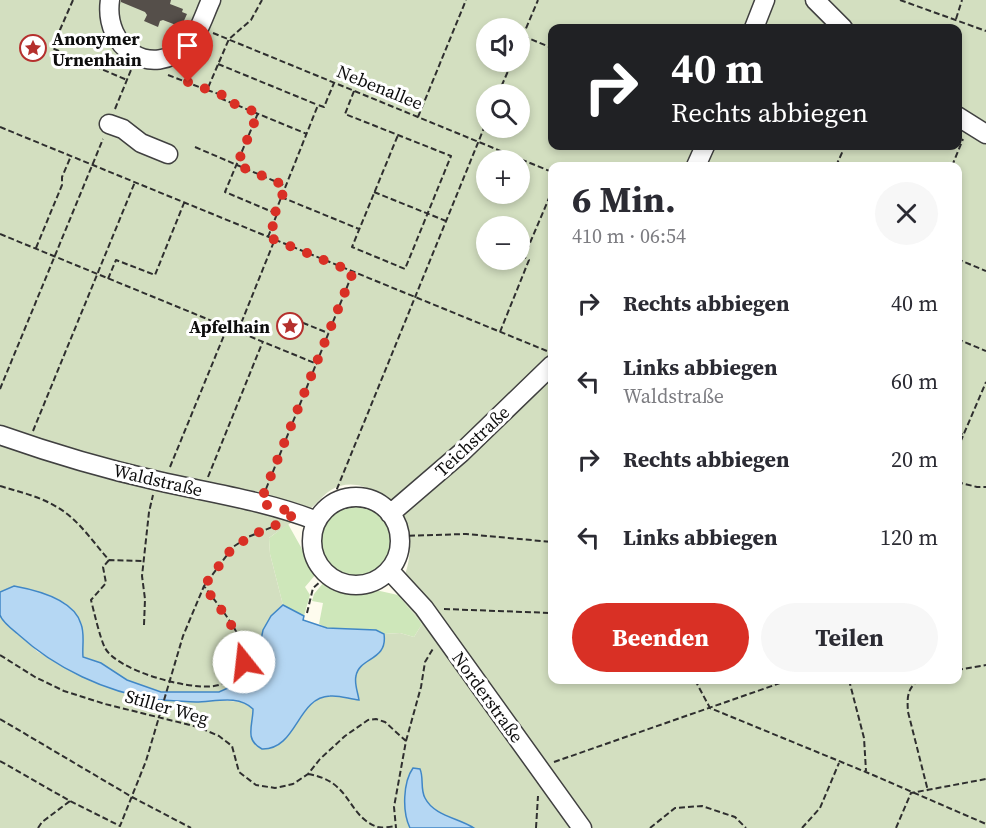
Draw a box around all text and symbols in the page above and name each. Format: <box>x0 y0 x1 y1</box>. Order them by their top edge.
map controls <box>476 18 530 270</box>
button: sound <box>476 18 530 72</box>
pin <box>162 20 213 82</box>
place label: Anonymer Urnenhain <box>52 26 142 72</box>
icon: arrive <box>171 29 204 62</box>
place icon: Anonymer Urnenhain <box>18 33 48 63</box>
text: 40 m <box>671 39 764 97</box>
icon: right <box>572 48 650 126</box>
street label: Nebenallee <box>333 58 427 116</box>
button: search <box>476 84 530 138</box>
text: Rechts abbiegen <box>671 94 868 131</box>
button: + <box>476 150 530 204</box>
text: 6 Min. <box>572 175 676 224</box>
button: close <box>875 182 938 245</box>
button: − <box>476 216 530 270</box>
text: 410 m · 06:54 <box>572 222 686 250</box>
icon: right <box>572 287 605 320</box>
text: Rechts abbiegen <box>623 288 790 318</box>
text: 40 m <box>891 288 938 318</box>
place icon: Apfelhain <box>275 311 305 341</box>
place label: Apfelhain <box>189 314 270 339</box>
text: Links abbiegen <box>623 352 778 382</box>
icon: left <box>572 365 605 398</box>
text: 60 m <box>891 366 938 396</box>
text: Waldstraße <box>623 382 724 410</box>
street label: Teichstraße <box>429 400 515 482</box>
icon: right <box>572 443 605 476</box>
text: Rechts abbiegen <box>623 444 790 474</box>
text: 20 m <box>891 444 938 474</box>
street label: Waldstraße <box>111 458 205 502</box>
icon: left <box>572 521 605 554</box>
text: Links abbiegen <box>623 522 778 552</box>
text: 120 m <box>880 522 938 552</box>
button: Beenden <box>572 603 749 672</box>
button: Teilen <box>761 603 938 672</box>
position arrow <box>212 630 276 694</box>
street label: Norderstraße <box>446 646 530 748</box>
street label: Stiller Weg <box>122 683 212 731</box>

